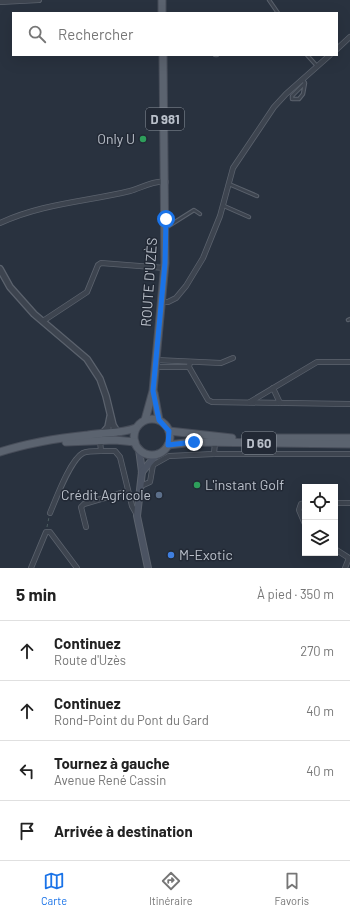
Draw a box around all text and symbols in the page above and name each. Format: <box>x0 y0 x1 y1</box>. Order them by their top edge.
search box <box>12 12 338 56</box>
icon: search <box>26 23 48 45</box>
text: Rechercher <box>58 25 134 43</box>
road number: D 981 <box>146 108 184 130</box>
place label: Only U <box>97 130 135 147</box>
marker: Only U <box>138 134 148 144</box>
route start <box>157 210 175 228</box>
street label: ROUTE D'UZÈS <box>137 237 160 327</box>
road number: D 60 <box>242 432 276 454</box>
route end <box>185 433 203 451</box>
place label: L'instant Golf <box>205 476 284 493</box>
marker: L'instant Golf <box>192 480 202 490</box>
map controls <box>302 484 338 556</box>
button: locate <box>302 484 338 520</box>
place label: Crédit Agricole <box>61 486 151 503</box>
marker: Crédit Agricole <box>154 490 164 500</box>
button: layers <box>302 520 338 556</box>
place label: M-Exotic <box>179 546 233 563</box>
marker: M-Exotic <box>166 550 176 560</box>
text: 5 min <box>16 584 56 604</box>
text: À pied · 350 m <box>257 586 334 602</box>
text: Continuez <box>54 634 121 652</box>
icon: ahead <box>16 640 38 662</box>
text: 270 m <box>300 643 334 659</box>
text: Route d'Uzès <box>54 652 126 668</box>
text: Continuez <box>54 694 121 712</box>
icon: ahead <box>16 700 38 722</box>
text: 40 m <box>306 703 334 719</box>
text: Rond-Point du Pont du Gard <box>54 712 209 728</box>
text: Tournez à gauche <box>54 754 170 772</box>
icon: left <box>16 760 38 782</box>
text: 40 m <box>306 763 334 779</box>
text: Avenue René Cassin <box>54 772 166 788</box>
icon: arrive <box>16 820 38 842</box>
text: Arrivée à destination <box>54 822 193 840</box>
tab: Carte <box>41 870 67 907</box>
tab: Itinéraire <box>149 870 193 907</box>
tab: Favoris <box>274 870 309 907</box>

